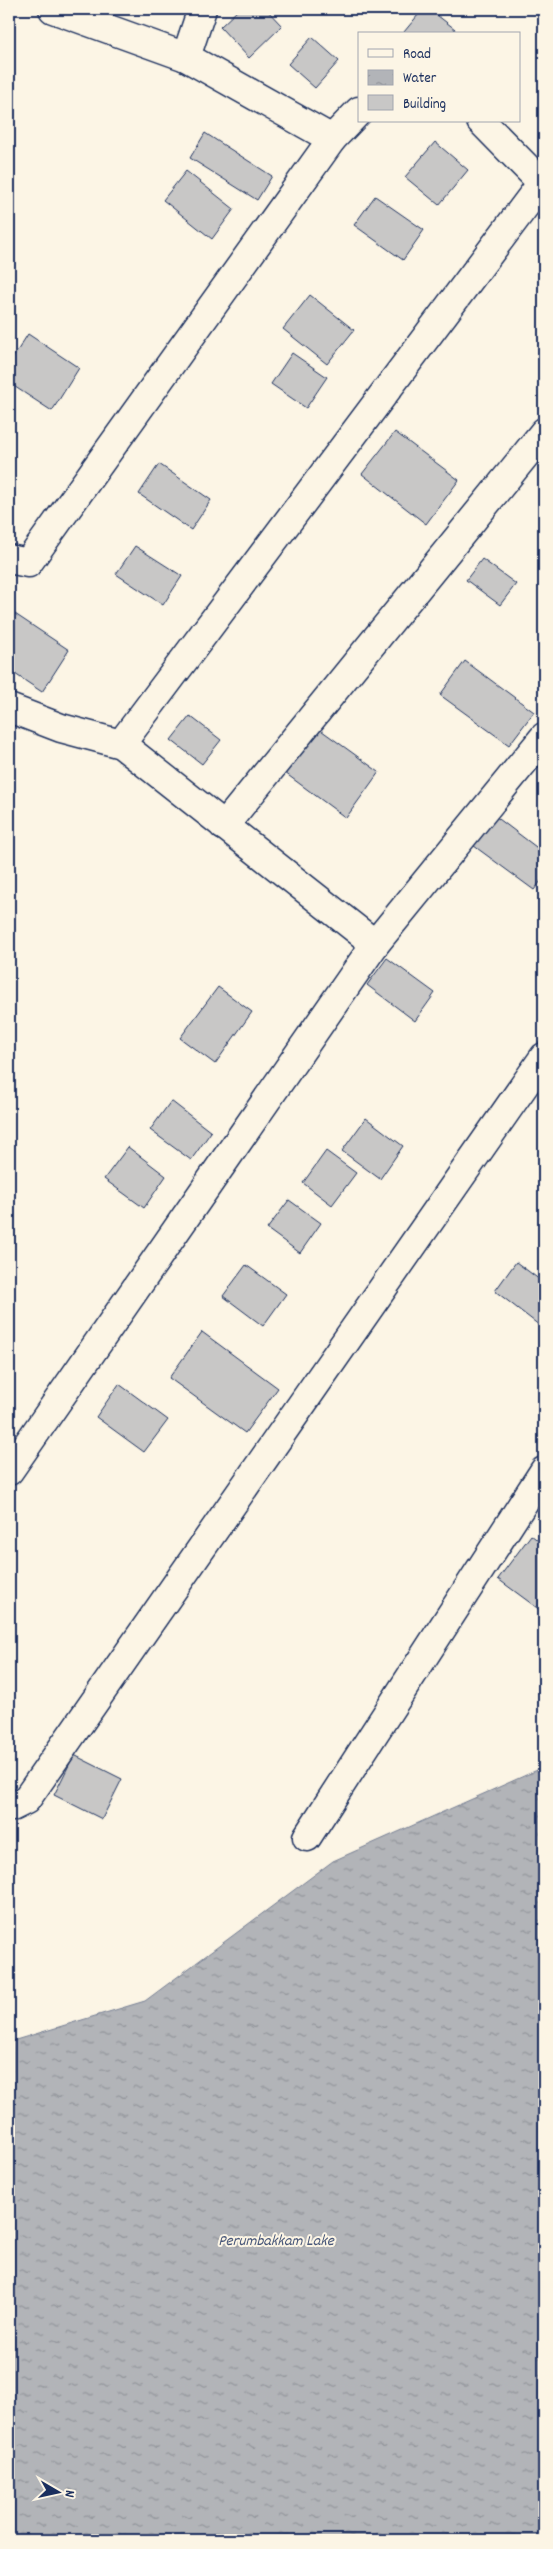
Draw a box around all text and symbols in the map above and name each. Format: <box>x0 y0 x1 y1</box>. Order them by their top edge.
legend <box>358 32 520 122</box>
text: Road <box>403 44 431 66</box>
text: Water <box>403 68 437 90</box>
text: Building <box>403 94 446 116</box>
water label: Perumbakkam Lake <box>218 2230 335 2253</box>
north arrow <box>32 2466 82 2516</box>
text: N <box>58 2489 79 2499</box>

